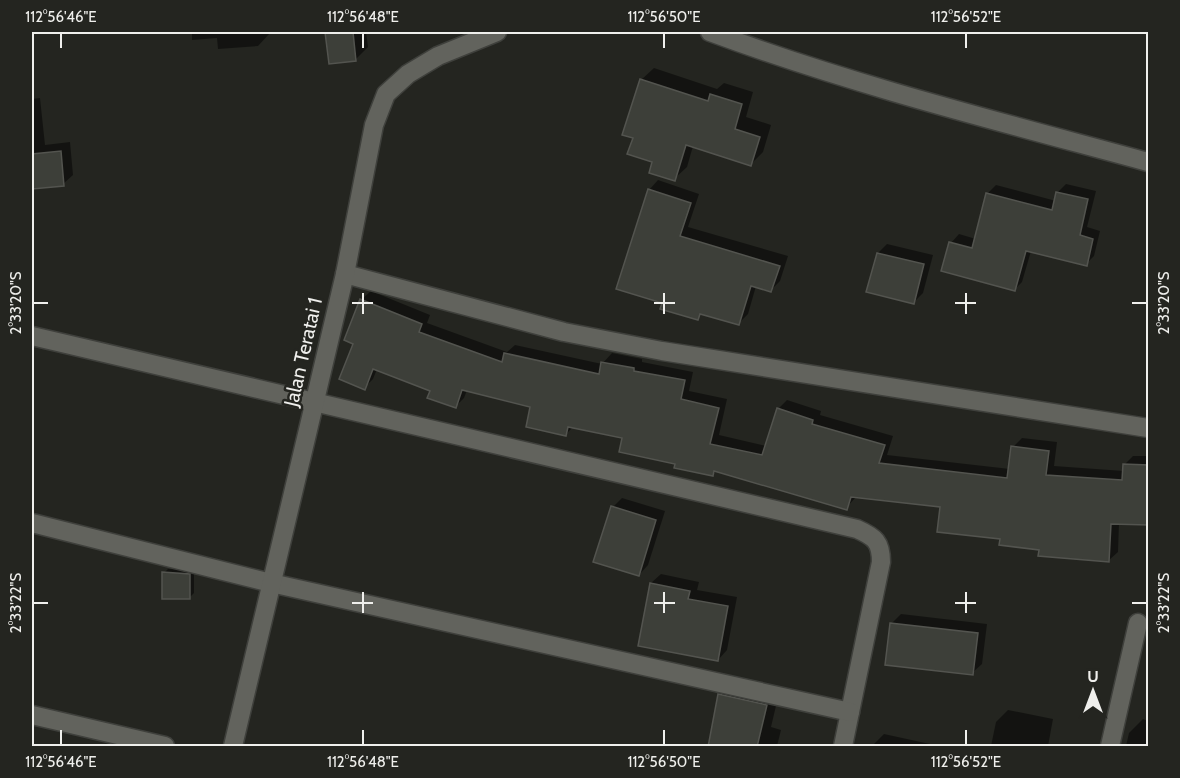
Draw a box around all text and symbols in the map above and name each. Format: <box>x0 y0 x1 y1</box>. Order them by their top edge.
text: 112°56'46"E <box>25 8 97 26</box>
text: 112°56'48"E <box>327 8 399 26</box>
text: 112°56'50"E <box>628 8 700 26</box>
text: 112°56'52"E <box>931 8 1001 26</box>
text: 2°33'20"S <box>7 271 25 334</box>
text: 2°33'20"S <box>1155 271 1173 334</box>
street label: Jalan Teratai 1 <box>279 295 327 410</box>
text: 2°33'22"S <box>7 573 25 633</box>
text: 2°33'22"S <box>1155 573 1173 633</box>
north arrow <box>1063 661 1123 721</box>
text: U <box>1087 667 1099 686</box>
text: 112°56'46"E <box>25 753 97 771</box>
text: 112°56'48"E <box>327 753 399 771</box>
text: 112°56'50"E <box>628 753 700 771</box>
text: 112°56'52"E <box>931 753 1001 771</box>

